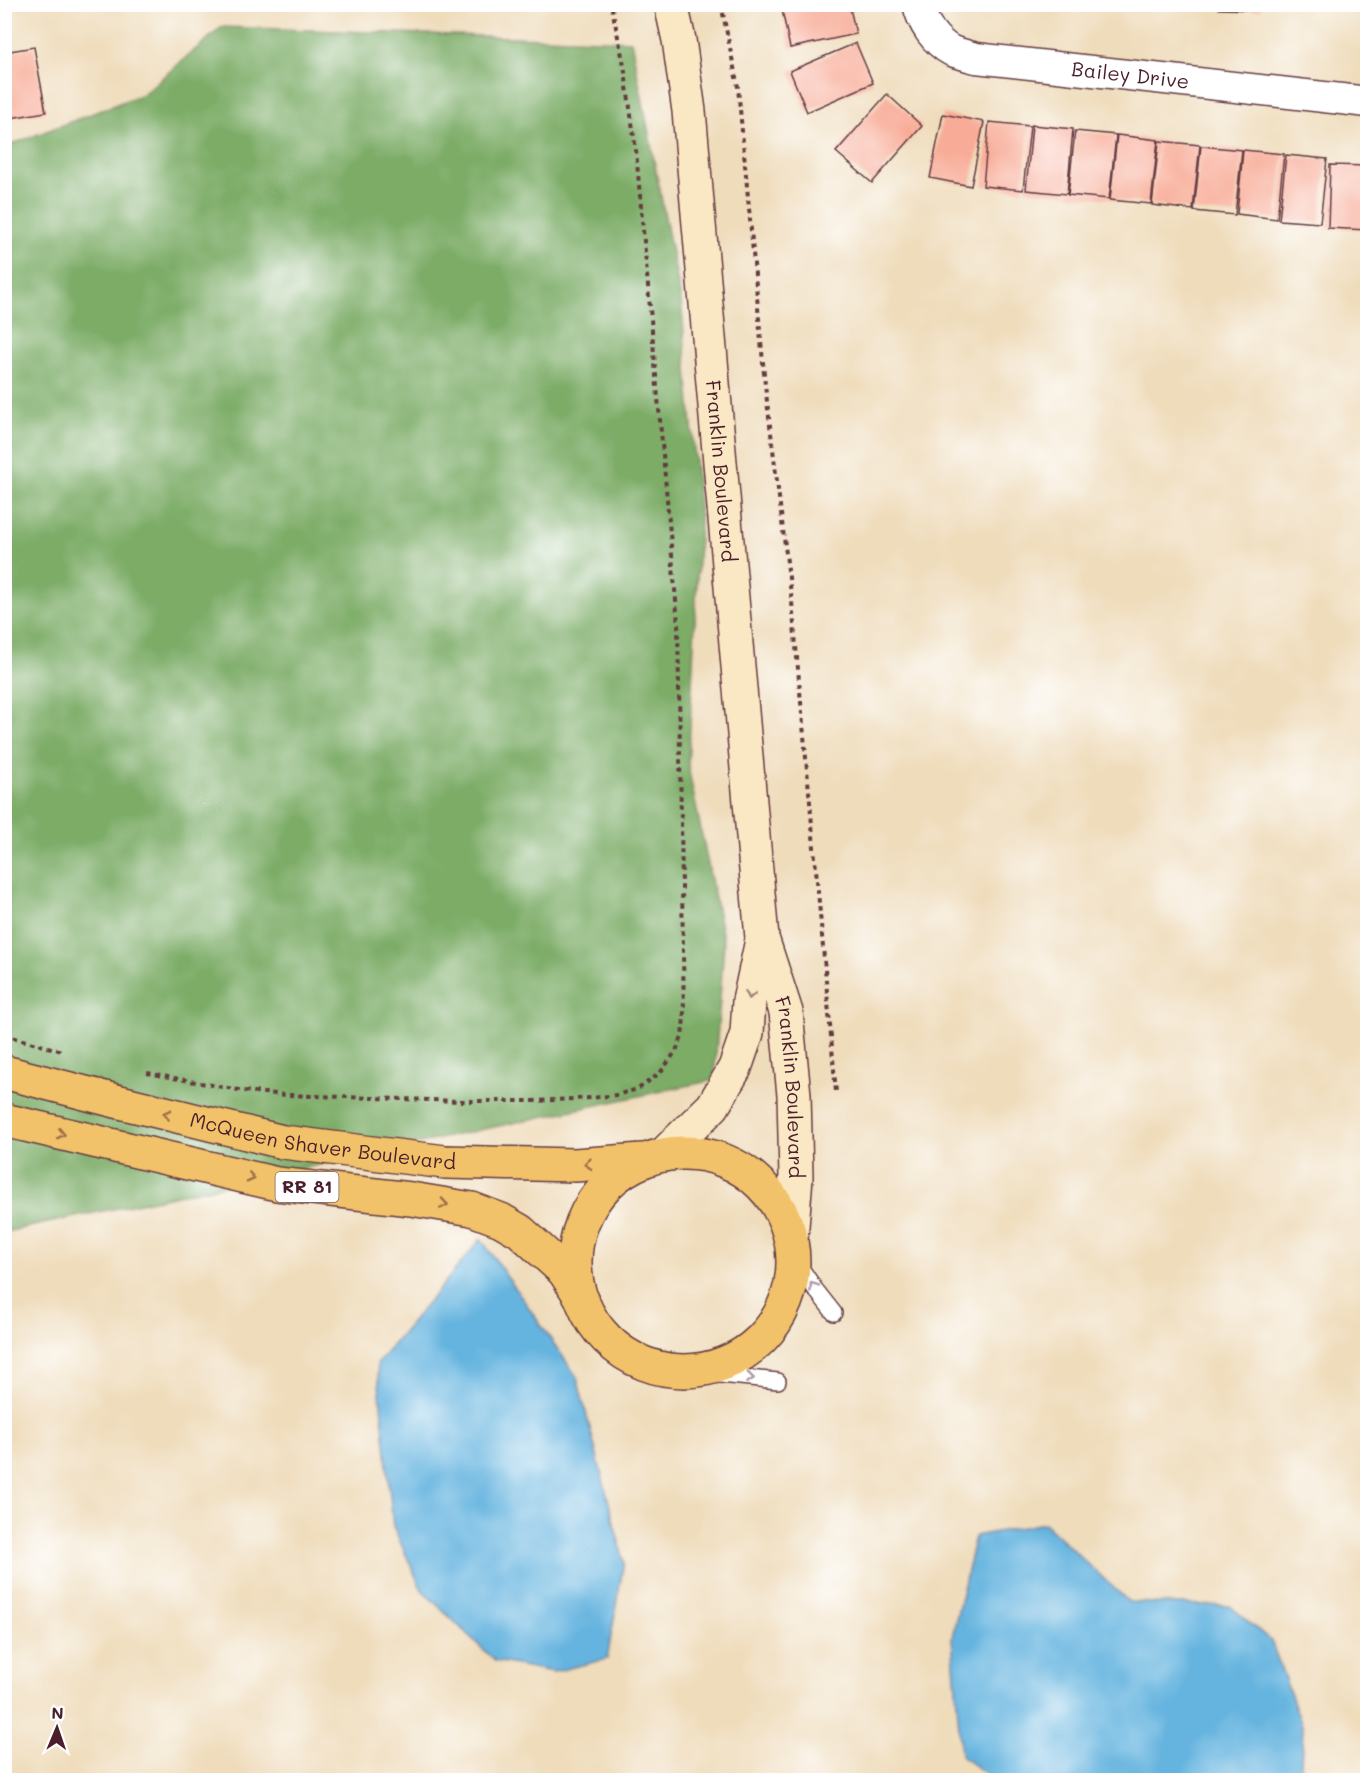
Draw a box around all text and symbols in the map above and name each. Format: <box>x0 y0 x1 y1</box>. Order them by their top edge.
street label: Bailey Drive <box>1070 55 1191 94</box>
street label: Franklin Boulevard <box>701 379 743 563</box>
one-way arrow <box>744 990 757 1000</box>
street label: Franklin Boulevard <box>770 993 810 1179</box>
street label: McQueen Shaver Boulevard <box>187 1106 456 1174</box>
one-way arrow <box>162 1108 172 1121</box>
one-way arrow <box>56 1126 66 1139</box>
one-way arrow <box>584 1157 593 1170</box>
one-way arrow <box>246 1171 256 1184</box>
road number: RR 81 <box>276 1172 338 1202</box>
one-way arrow <box>440 1198 449 1210</box>
one-way arrow <box>809 1281 820 1292</box>
one-way arrow <box>746 1371 755 1384</box>
north arrow <box>27 1698 87 1758</box>
text: N <box>51 1702 64 1723</box>

